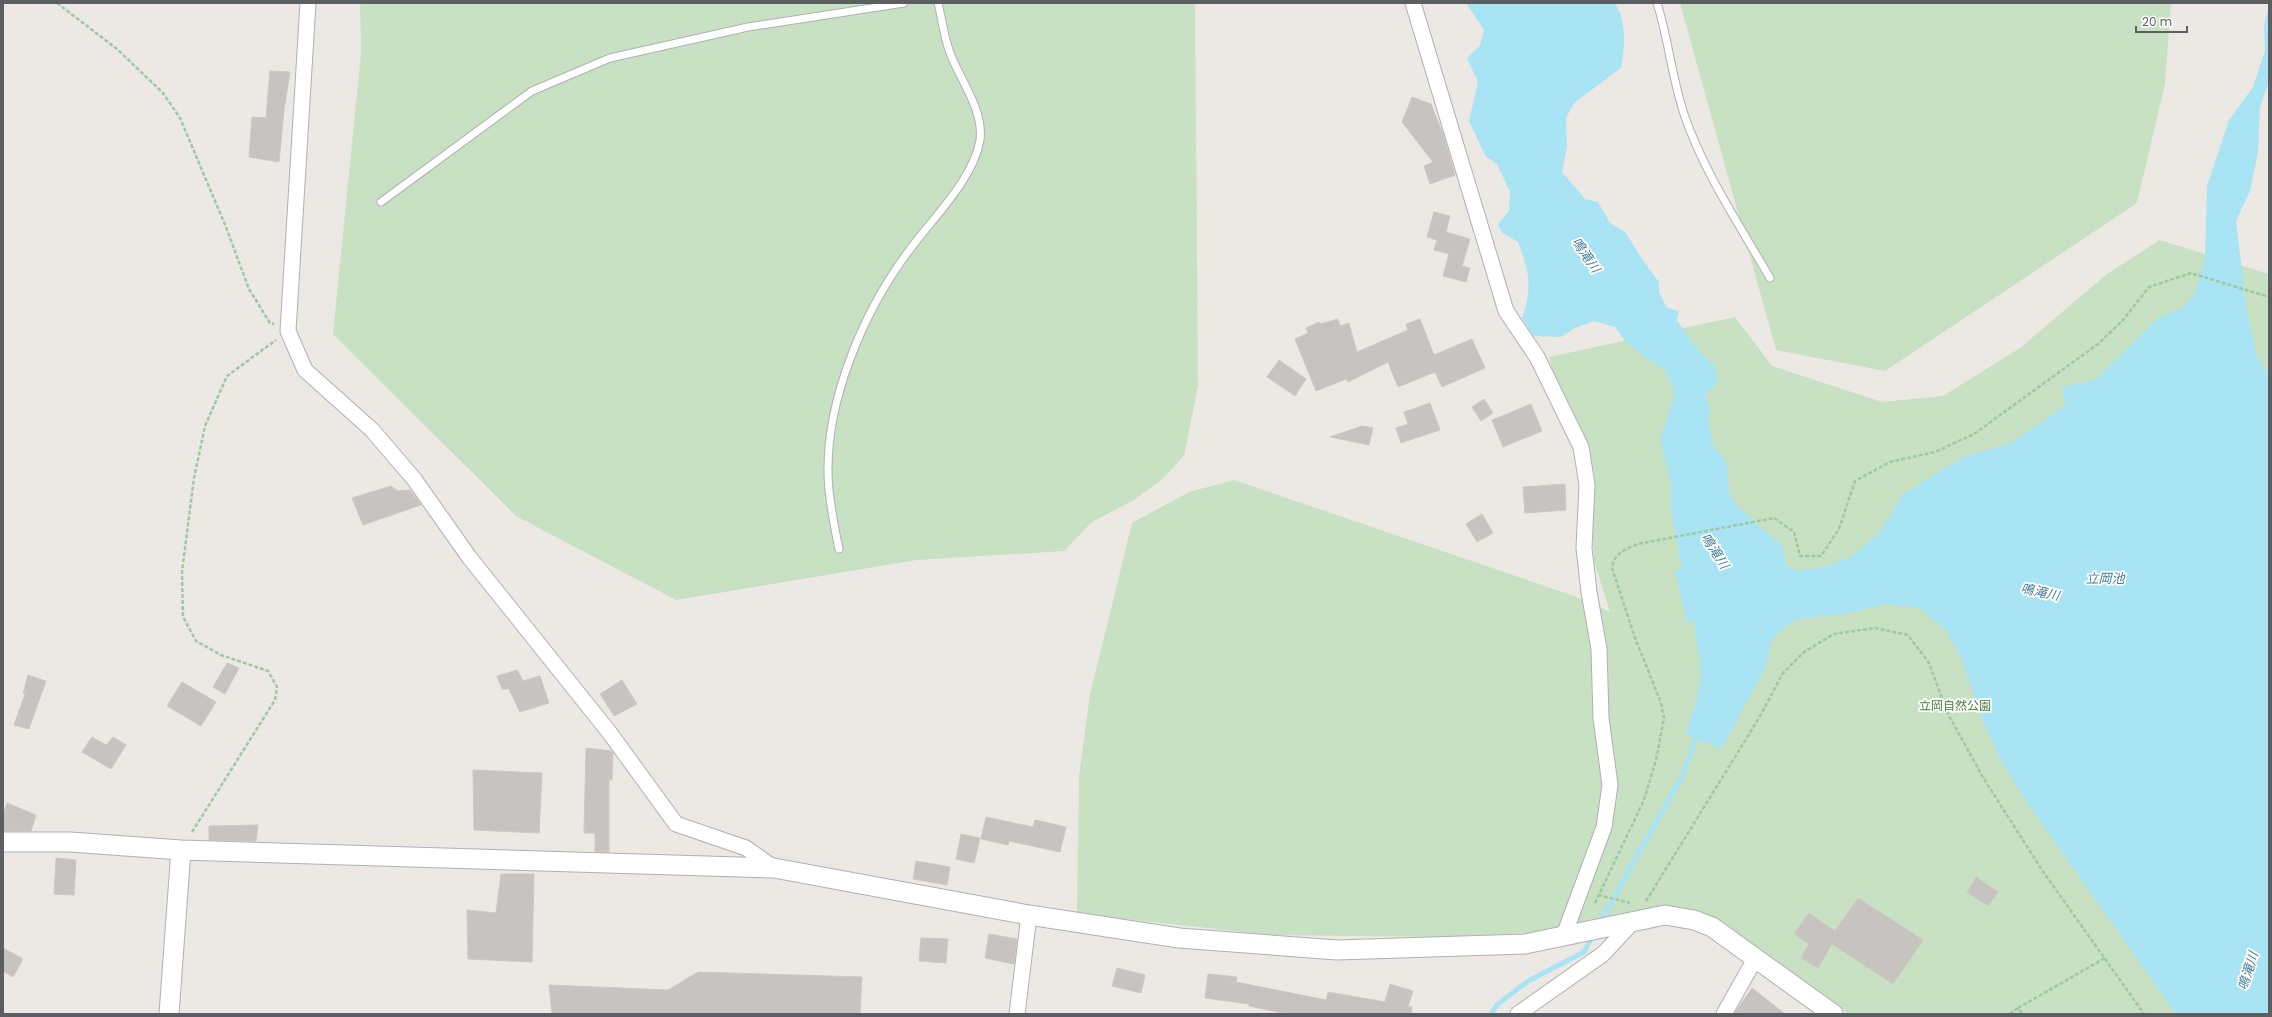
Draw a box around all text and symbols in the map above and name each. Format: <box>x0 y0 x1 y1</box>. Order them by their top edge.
scale bar <box>2136 8 2187 34</box>
text: 20 m <box>2142 13 2172 30</box>
water label: 鳴滝川 <box>1567 234 1606 278</box>
water label: 鳴滝川 <box>1696 529 1735 574</box>
water label: 立岡池 <box>2085 569 2126 588</box>
water label: 鳴滝川 <box>2019 579 2063 606</box>
park label: 立岡自然公園 <box>1919 697 1991 714</box>
water label: 鳴滝川 <box>2233 948 2263 992</box>

